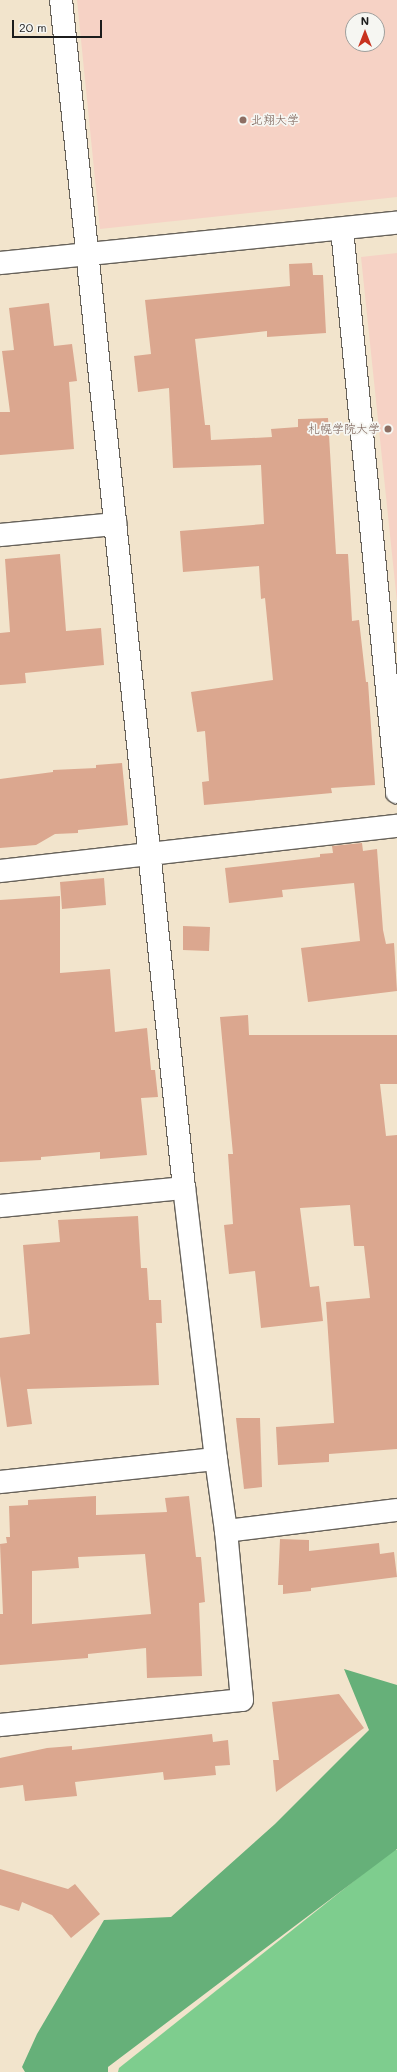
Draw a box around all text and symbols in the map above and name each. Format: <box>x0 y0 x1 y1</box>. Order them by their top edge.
scale bar <box>14 12 104 38</box>
north arrow <box>345 12 385 52</box>
text: N <box>361 13 369 28</box>
text: 20 m <box>19 19 47 35</box>
place label: 北翔大学 <box>251 113 299 127</box>
marker: 北翔大学 <box>238 115 248 125</box>
place label: 札幌学院大学 <box>308 422 380 436</box>
marker: 札幌学院大学 <box>383 424 393 434</box>

